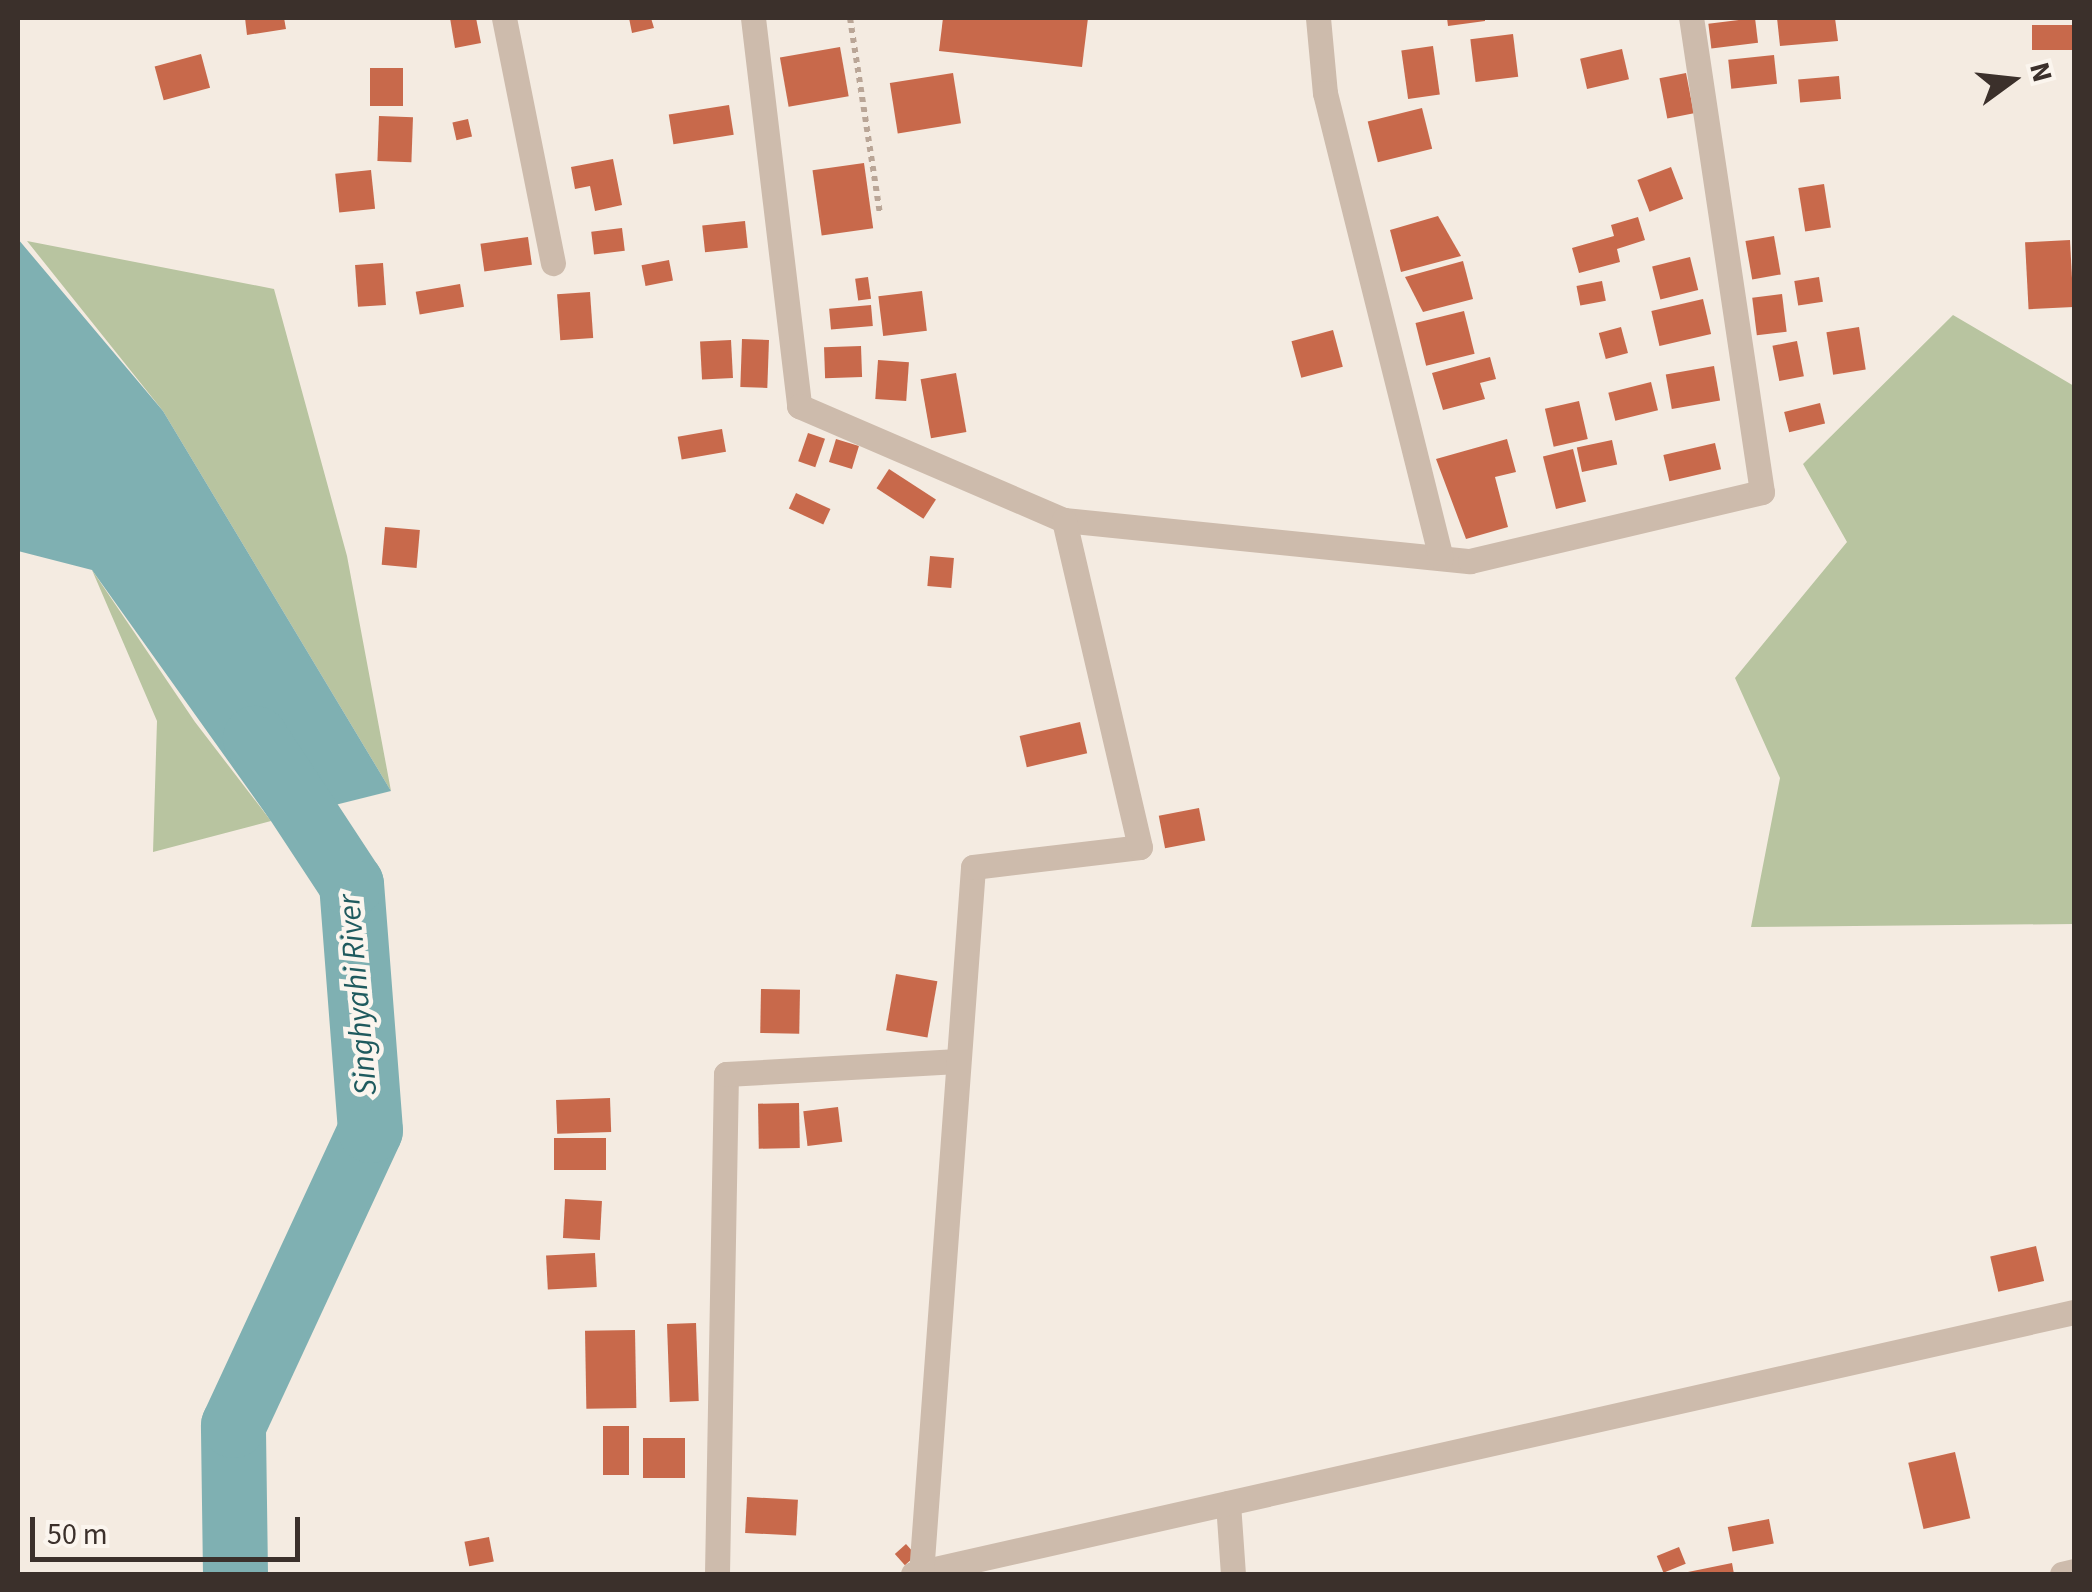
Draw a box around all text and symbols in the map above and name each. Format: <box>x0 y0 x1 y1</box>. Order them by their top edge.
north arrow <box>1962 30 2062 130</box>
text: N <box>2019 58 2063 86</box>
water label: Singhyahi River <box>330 893 386 1097</box>
scale bar <box>35 1497 305 1559</box>
text: 50 m <box>47 1513 108 1556</box>

